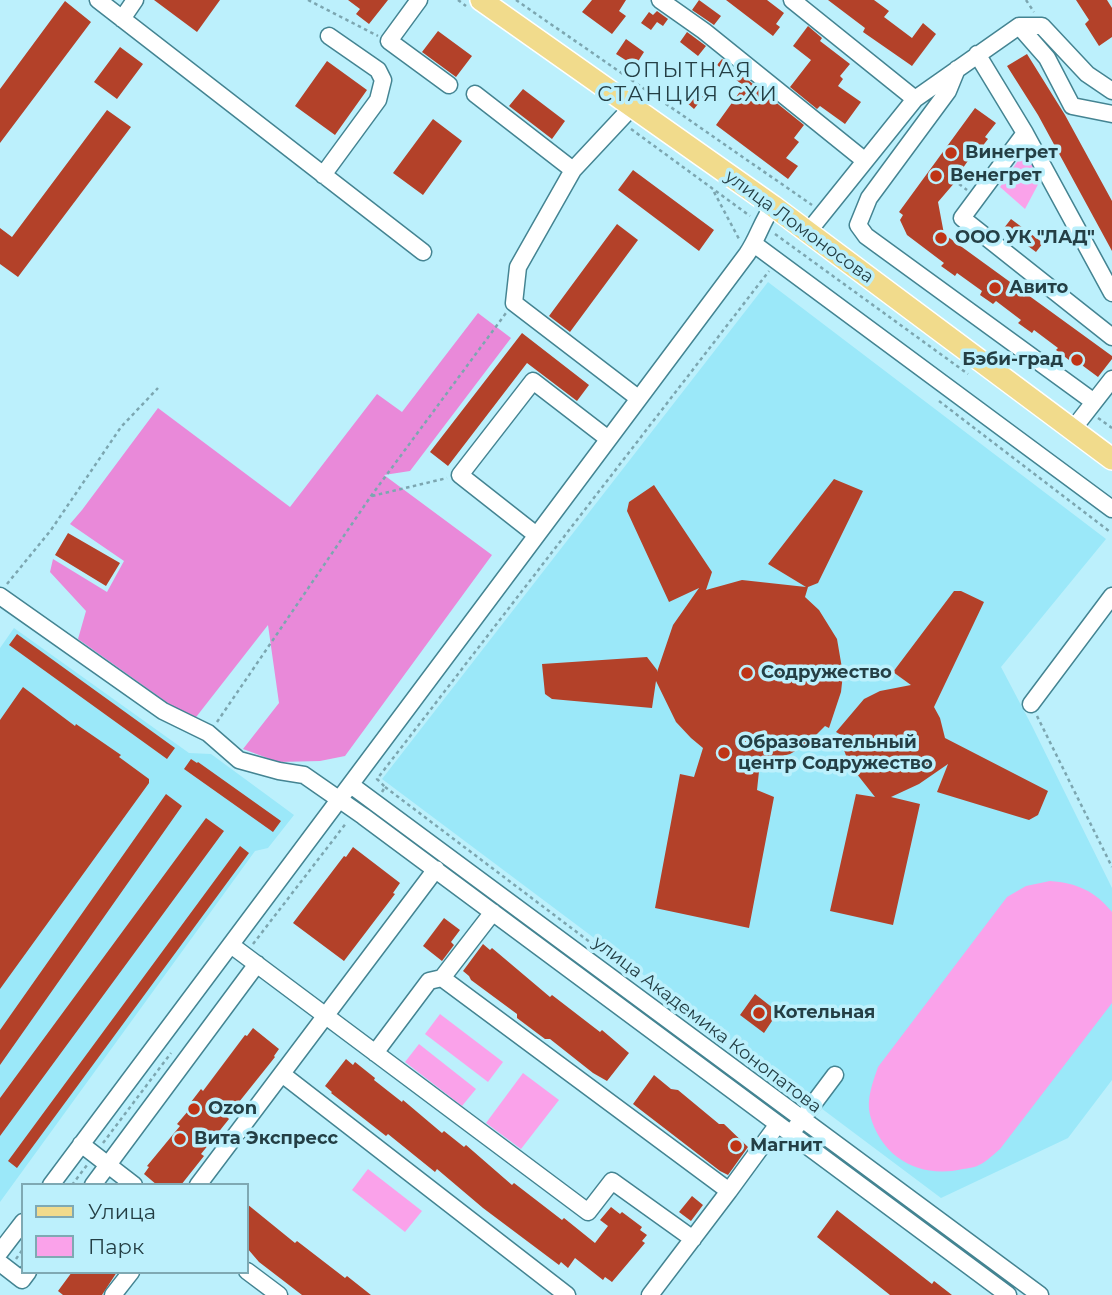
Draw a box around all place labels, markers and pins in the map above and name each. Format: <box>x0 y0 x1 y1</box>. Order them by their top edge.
place label: Винегрет <box>965 142 1058 164</box>
marker: Винегрет <box>943 145 959 161</box>
place label: Венегрет <box>950 165 1042 187</box>
marker: Венегрет <box>928 168 944 184</box>
place label: ООО УК "ЛАД" <box>955 227 1095 249</box>
marker: ООО УК "ЛАД" <box>933 230 949 246</box>
place label: Авито <box>1009 277 1068 299</box>
marker: Авито <box>987 280 1003 296</box>
place label: Бэби-град <box>962 349 1063 371</box>
marker: Бэби-град <box>1069 352 1085 368</box>
place label: Содружество <box>761 662 892 684</box>
marker: Содружество <box>739 665 755 681</box>
place label: Образовательный центр Содружество <box>738 732 933 774</box>
marker: Образовательный центр Содружество <box>716 745 732 761</box>
place label: Котельная <box>773 1002 875 1024</box>
marker: Котельная <box>751 1005 767 1021</box>
place label: Ozon <box>208 1098 257 1120</box>
marker: Ozon <box>186 1101 202 1117</box>
place label: Вита Экспресс <box>194 1128 338 1150</box>
marker: Вита Экспресс <box>172 1131 188 1147</box>
place label: Магнит <box>750 1135 822 1157</box>
marker: Магнит <box>728 1138 744 1154</box>

